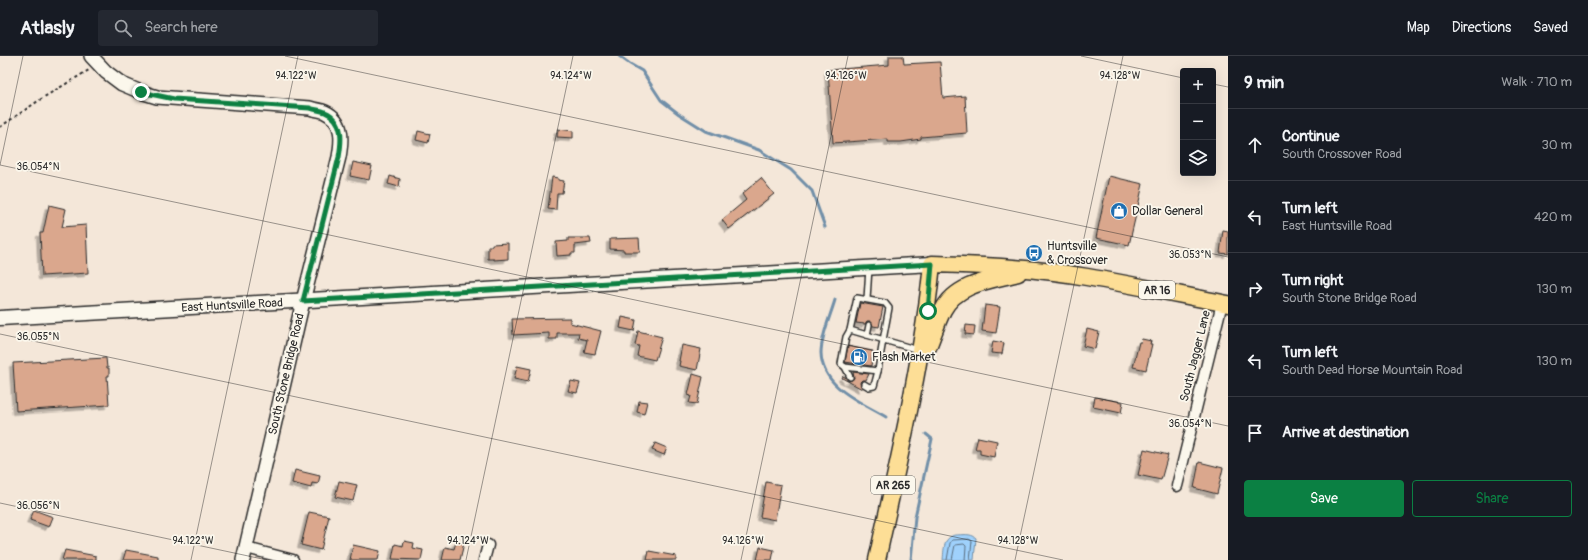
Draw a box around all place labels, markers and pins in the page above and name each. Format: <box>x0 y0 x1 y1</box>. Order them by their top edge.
shop icon: Dollar General <box>1109 201 1129 221</box>
place label: Dollar General <box>1132 204 1203 219</box>
place label: Huntsville & Crossover <box>1047 239 1108 268</box>
bus stop icon: Huntsville & Crossover <box>1024 243 1044 263</box>
fuel station icon: Flash Market <box>849 347 869 367</box>
place label: Flash Market <box>872 350 936 365</box>

